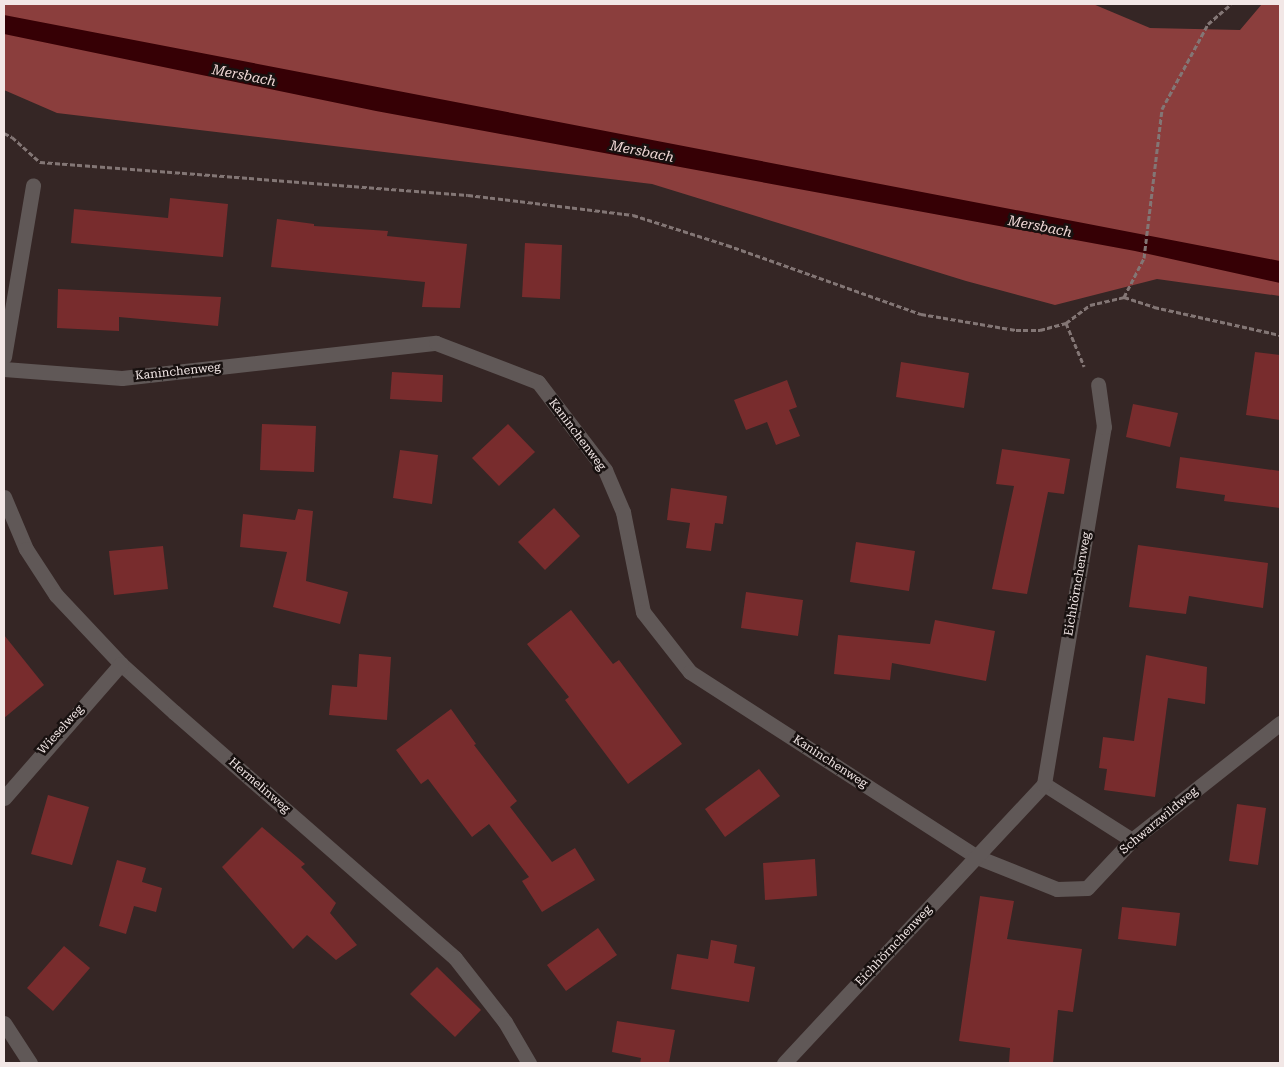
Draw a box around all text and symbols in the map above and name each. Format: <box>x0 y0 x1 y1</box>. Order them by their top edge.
water label: Mersbach <box>211 61 277 89</box>
water label: Mersbach <box>609 137 675 165</box>
water label: Mersbach <box>1007 212 1073 240</box>
street label: Kaninchenweg <box>134 360 222 384</box>
street label: Kaninchenweg <box>545 396 609 474</box>
street label: Eichhörnchenweg <box>1062 531 1094 637</box>
street label: Wieselweg <box>35 702 87 758</box>
street label: Kaninchenweg <box>790 733 870 791</box>
street label: Hermelinweg <box>225 755 293 817</box>
street label: Schwarzwildweg <box>1117 784 1201 858</box>
street label: Eichhörnchenweg <box>853 903 935 989</box>

